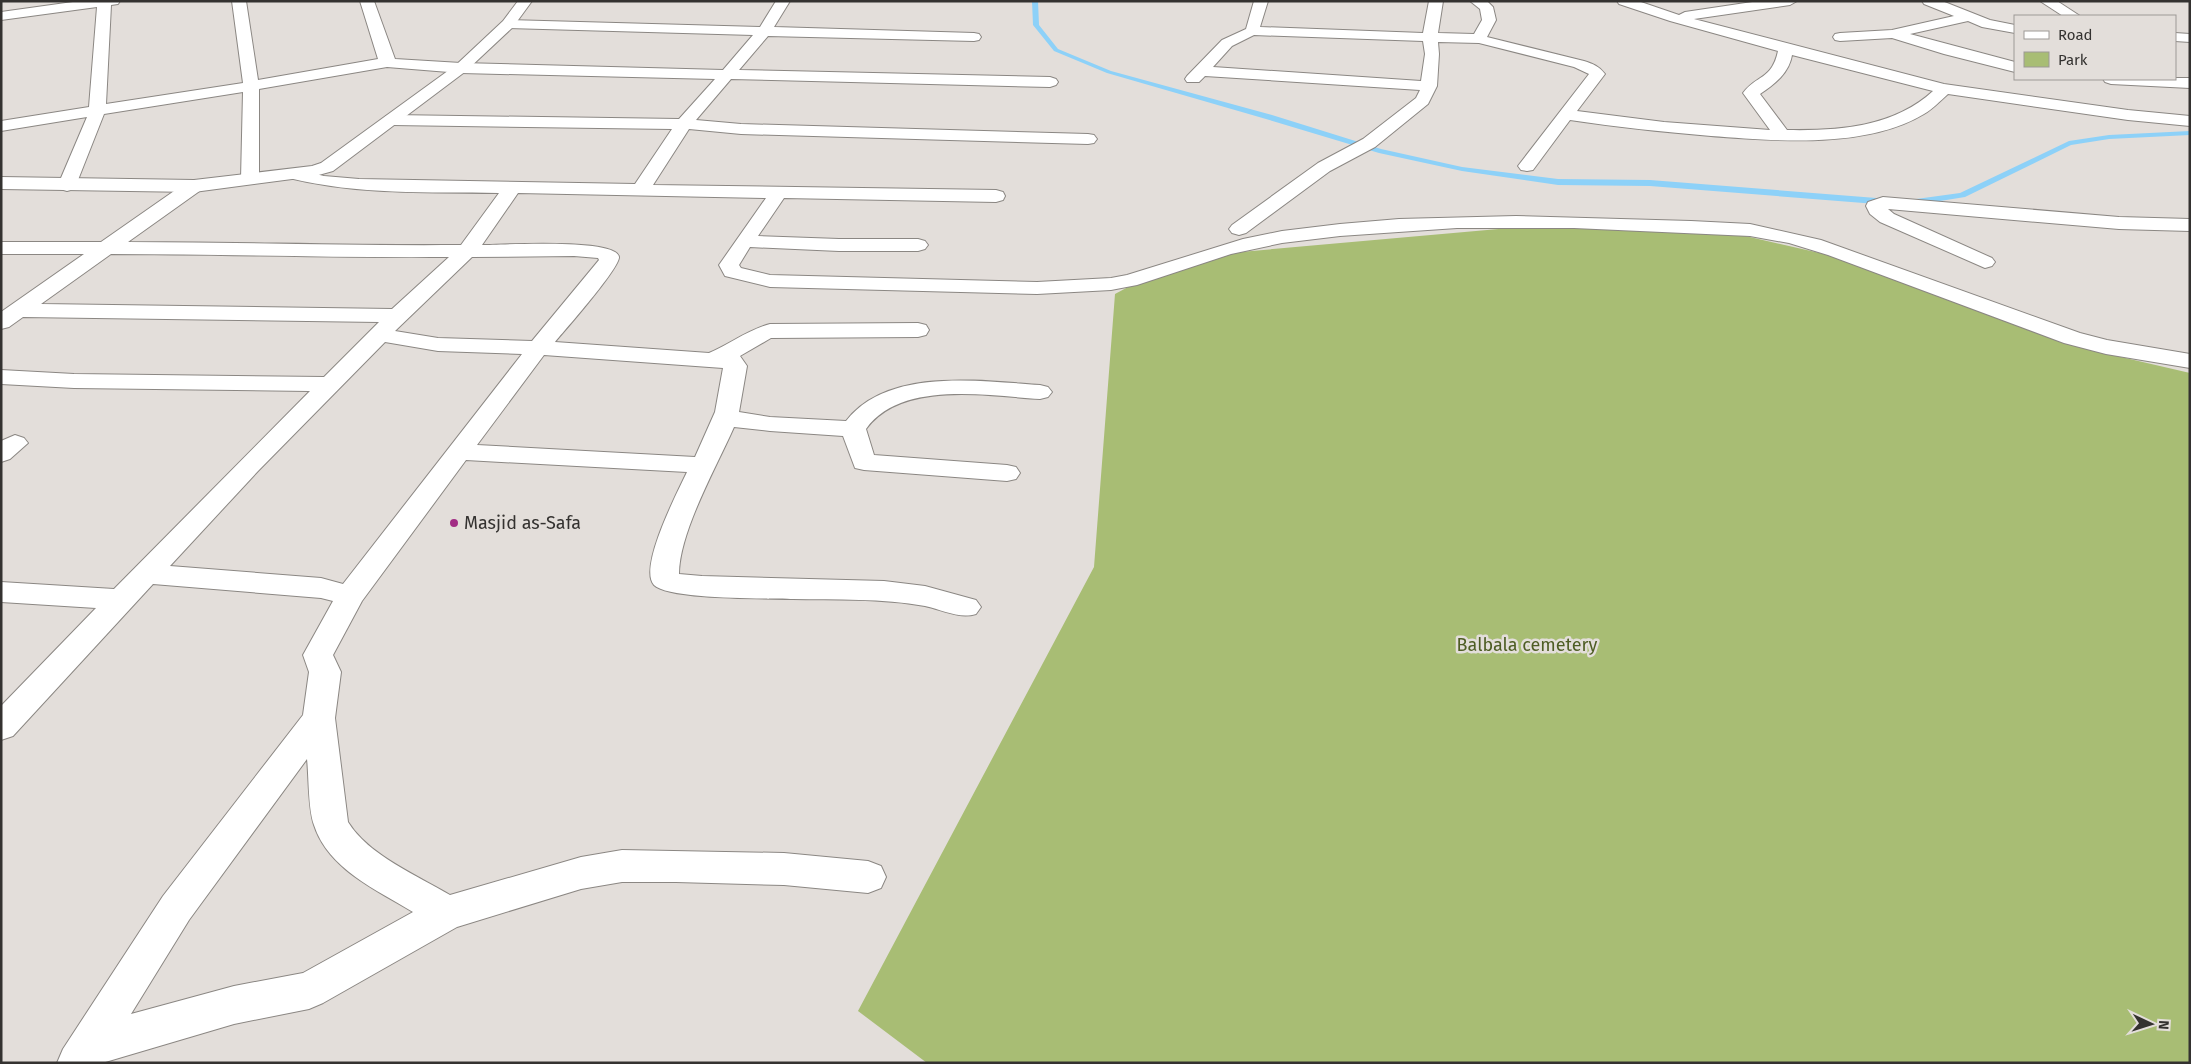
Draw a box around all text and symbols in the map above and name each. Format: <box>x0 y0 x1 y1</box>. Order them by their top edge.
legend <box>2014 15 2176 80</box>
text: Road <box>2058 26 2093 44</box>
text: Park <box>2058 51 2088 69</box>
place label: Masjid as-Safa <box>464 512 581 534</box>
marker: Masjid as-Safa <box>448 517 460 529</box>
park label: Balbala cemetery <box>1457 634 1598 656</box>
north arrow <box>2126 999 2176 1049</box>
text: N <box>2155 1020 2172 1030</box>

